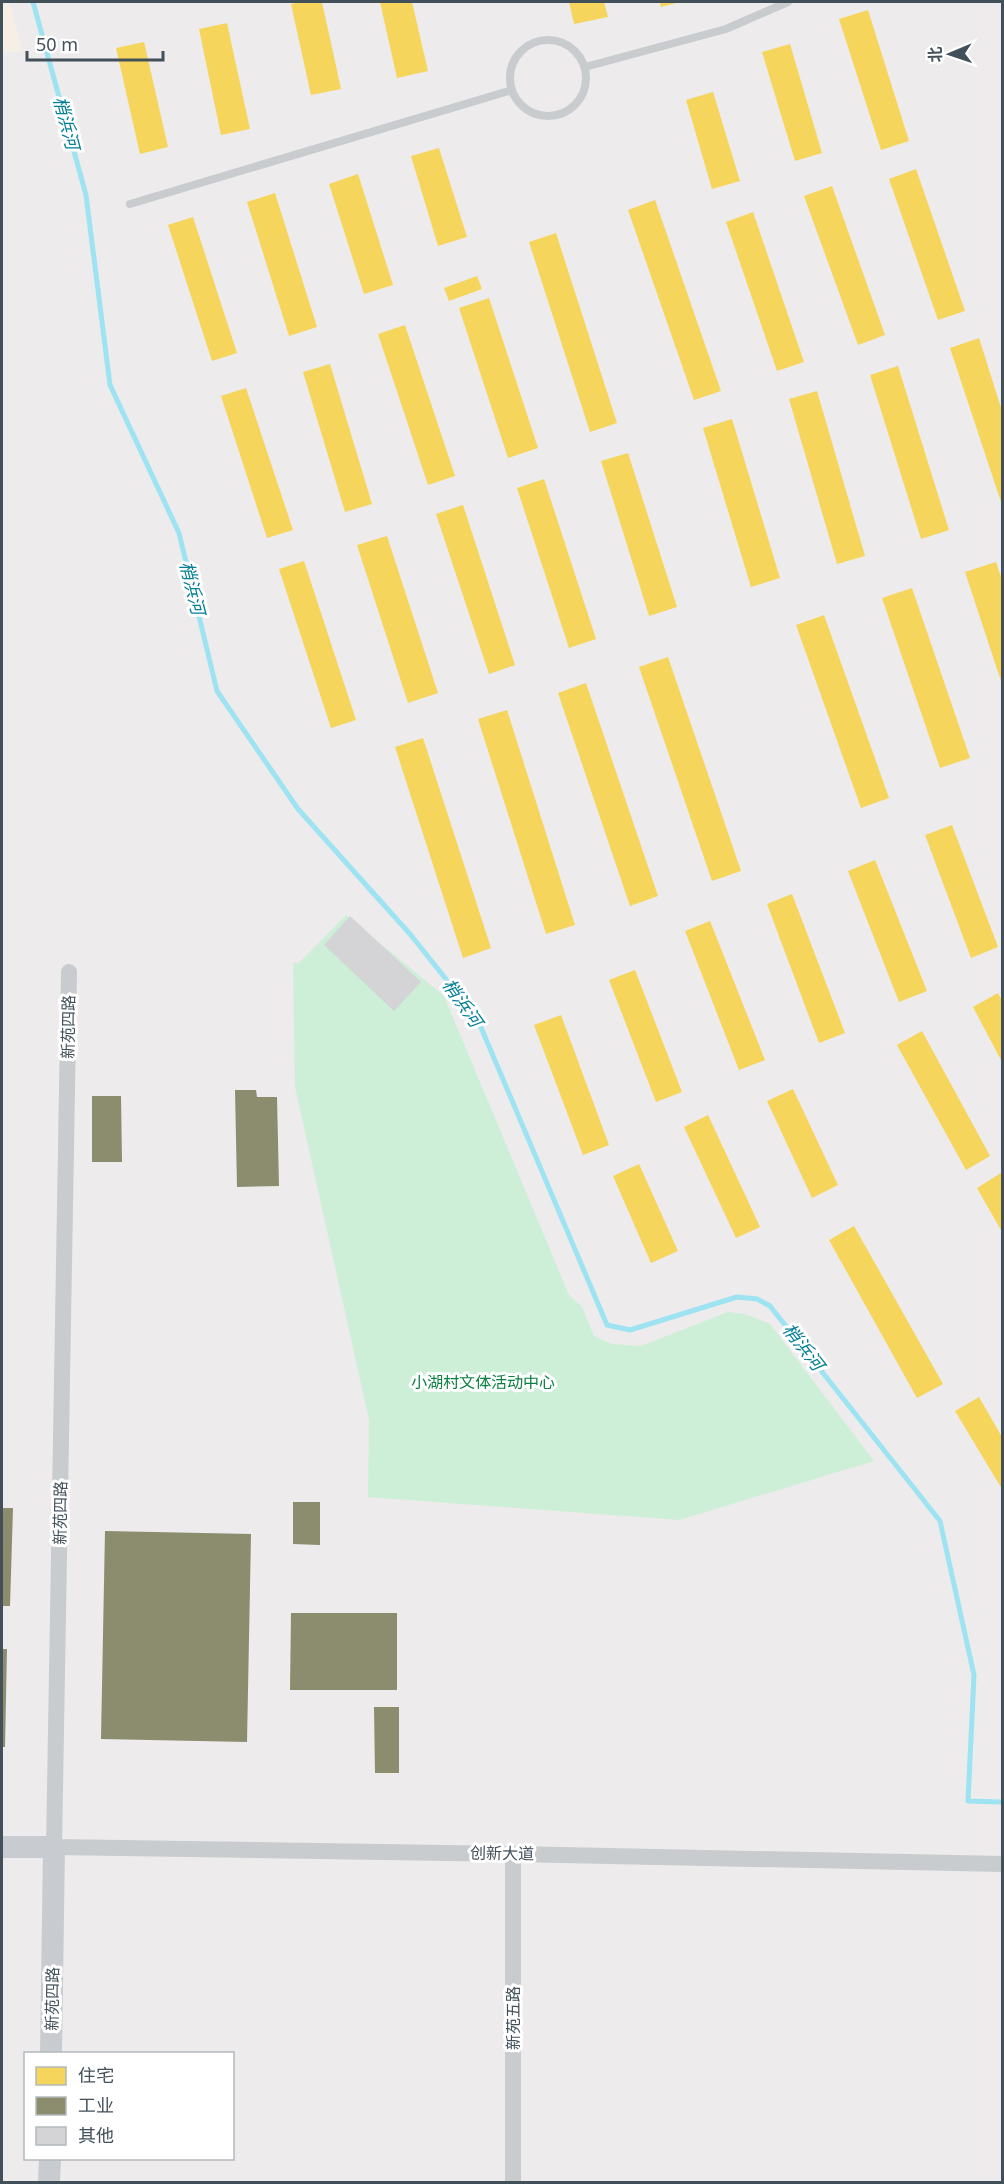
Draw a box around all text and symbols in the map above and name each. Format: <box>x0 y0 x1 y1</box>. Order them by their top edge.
scale bar <box>27 24 164 62</box>
north arrow <box>920 24 980 84</box>
text: 50 m <box>36 32 78 56</box>
text: 北 <box>924 46 946 63</box>
water label: 梢浜河 <box>48 94 86 155</box>
water label: 梢浜河 <box>175 559 212 620</box>
water label: 梢浜河 <box>438 973 490 1034</box>
street label: 新苑四路 <box>56 995 80 1059</box>
water label: 梢浜河 <box>778 1318 832 1377</box>
park label: 小湖村文体活动中心 <box>411 1371 555 1393</box>
street label: 新苑四路 <box>48 1481 72 1545</box>
street label: 创新大道 <box>470 1841 534 1865</box>
street label: 新苑四路 <box>40 1967 64 2031</box>
street label: 新苑五路 <box>502 1986 524 2050</box>
legend <box>24 2052 234 2160</box>
text: 住宅 <box>78 2063 114 2087</box>
text: 工业 <box>78 2093 114 2117</box>
text: 其他 <box>78 2123 114 2147</box>

